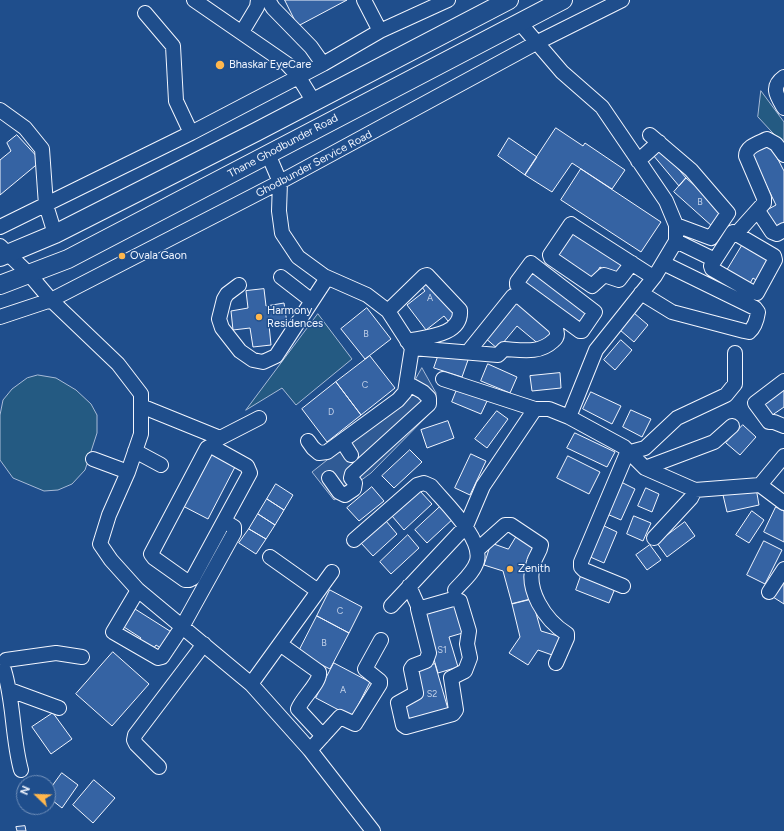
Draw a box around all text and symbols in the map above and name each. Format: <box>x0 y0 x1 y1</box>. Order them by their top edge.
place label: Bhaskar EyeCare <box>229 58 311 72</box>
marker: Bhaskar EyeCare <box>214 59 226 71</box>
street label: Thane Ghodbunder Road <box>226 111 340 181</box>
street label: Ghodbunder Service Road <box>254 128 374 200</box>
house number: B <box>697 197 703 207</box>
place label: Ovala Gaon <box>130 249 187 263</box>
marker: Ovala Gaon <box>117 251 127 261</box>
house number: A <box>427 293 433 303</box>
place label: Harmony Residences <box>267 304 323 330</box>
marker: Harmony Residences <box>254 312 264 322</box>
house number: B <box>363 329 369 339</box>
house number: C <box>362 380 368 390</box>
house number: D <box>328 407 334 417</box>
place label: Zenith <box>518 562 550 576</box>
marker: Zenith <box>505 564 515 574</box>
house number: C <box>337 606 343 616</box>
house number: B <box>321 638 327 648</box>
house number: S1 <box>437 645 447 655</box>
house number: A <box>340 685 346 695</box>
house number: S2 <box>427 689 437 699</box>
north arrow <box>16 775 56 815</box>
text: N <box>18 784 33 797</box>

